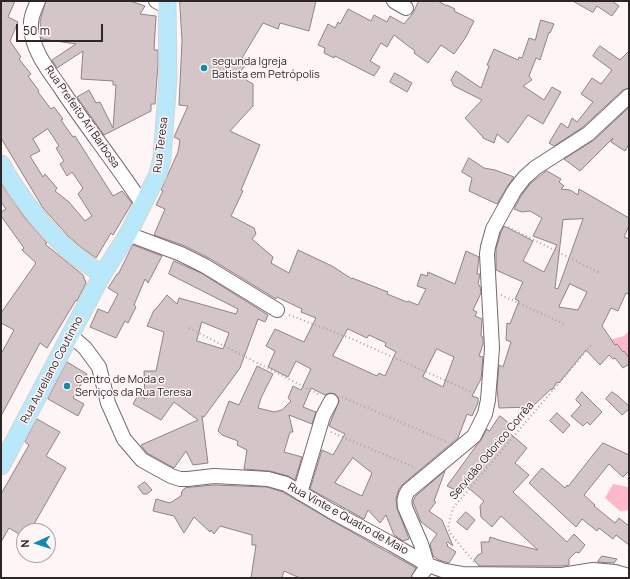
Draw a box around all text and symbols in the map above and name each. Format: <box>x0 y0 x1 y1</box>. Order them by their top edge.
scale bar <box>18 16 105 42</box>
text: 50 m <box>23 22 50 39</box>
place label: segunda Igreja Batista em Petrópolis <box>212 55 320 81</box>
street label: Rua Prefeito Ari Barbosa <box>42 63 122 171</box>
marker: segunda Igreja Batista em Petrópolis <box>199 63 209 73</box>
street label: Rua Teresa <box>151 116 171 174</box>
street label: Rua Aureliano Coutinho <box>18 314 86 426</box>
place label: Centro de Moda e Serviços da Rua Teresa <box>75 373 192 399</box>
marker: Centro de Moda e Serviços da Rua Teresa <box>62 381 72 391</box>
street label: Servidão Odorico Corrêa <box>447 399 537 503</box>
street label: Rua Vinte e Quatro de Maio <box>285 480 411 558</box>
north arrow <box>16 523 56 563</box>
text: N <box>17 539 32 548</box>

